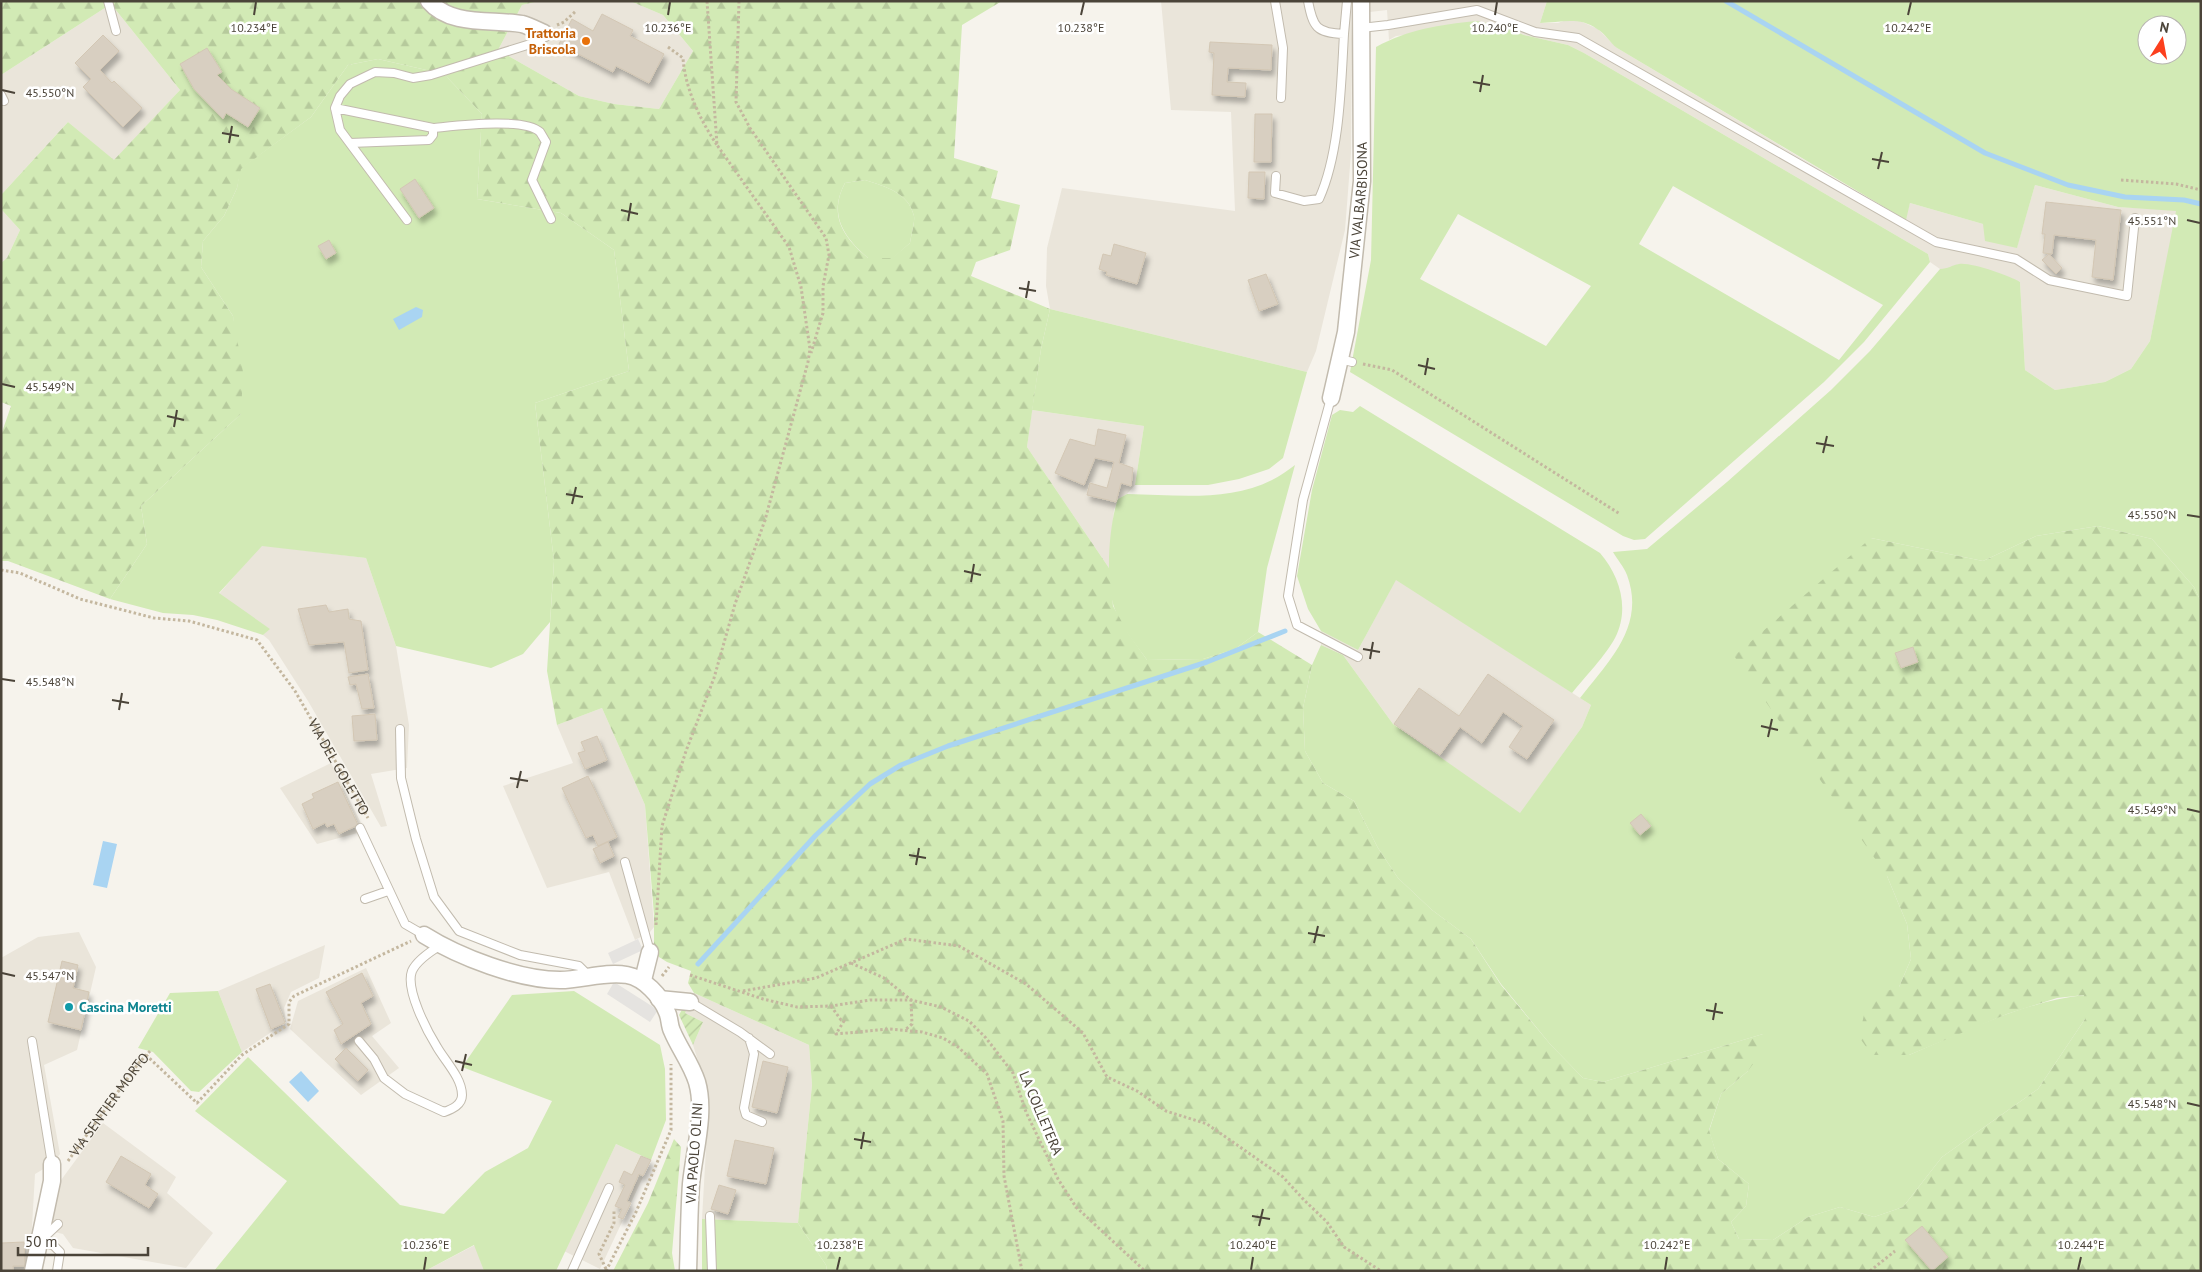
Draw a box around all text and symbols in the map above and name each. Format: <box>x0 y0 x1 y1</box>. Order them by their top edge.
north arrow <box>2137 15 2187 65</box>
text: N <box>2158 18 2171 37</box>
text: 10.234°E <box>231 20 277 35</box>
text: 10.236°E <box>645 20 691 35</box>
text: 10.238°E <box>1058 20 1104 35</box>
text: 10.240°E <box>1472 20 1518 35</box>
text: 10.242°E <box>1885 20 1931 35</box>
place label: Trattoria Briscola <box>525 24 576 58</box>
marker: Trattoria Briscola <box>580 35 592 47</box>
text: 45.550°N <box>26 85 74 100</box>
street label: VIA VALBARBISONA <box>1345 141 1371 261</box>
text: 45.551°N <box>2128 213 2176 228</box>
text: 45.549°N <box>26 379 74 394</box>
text: 45.550°N <box>2128 507 2176 522</box>
text: 45.548°N <box>26 674 74 689</box>
street label: VIA DEL GOLETTO <box>303 715 373 818</box>
text: 45.549°N <box>2128 802 2176 817</box>
text: 45.547°N <box>26 968 74 983</box>
place label: Cascina Moretti <box>79 998 172 1016</box>
marker: Cascina Moretti <box>63 1001 75 1013</box>
street label: VIA SENTIER MORTO <box>65 1049 153 1161</box>
street label: LA COLLETERA <box>1015 1068 1067 1158</box>
text: 45.548°N <box>2128 1096 2176 1111</box>
street label: VIA PAOLO OLINI <box>681 1102 707 1205</box>
scale bar <box>18 1224 148 1256</box>
text: 50 m <box>25 1232 58 1251</box>
text: 10.236°E <box>403 1237 449 1252</box>
text: 10.238°E <box>817 1237 863 1252</box>
text: 10.240°E <box>1230 1237 1276 1252</box>
text: 10.242°E <box>1644 1237 1690 1252</box>
text: 10.244°E <box>2058 1237 2104 1252</box>

